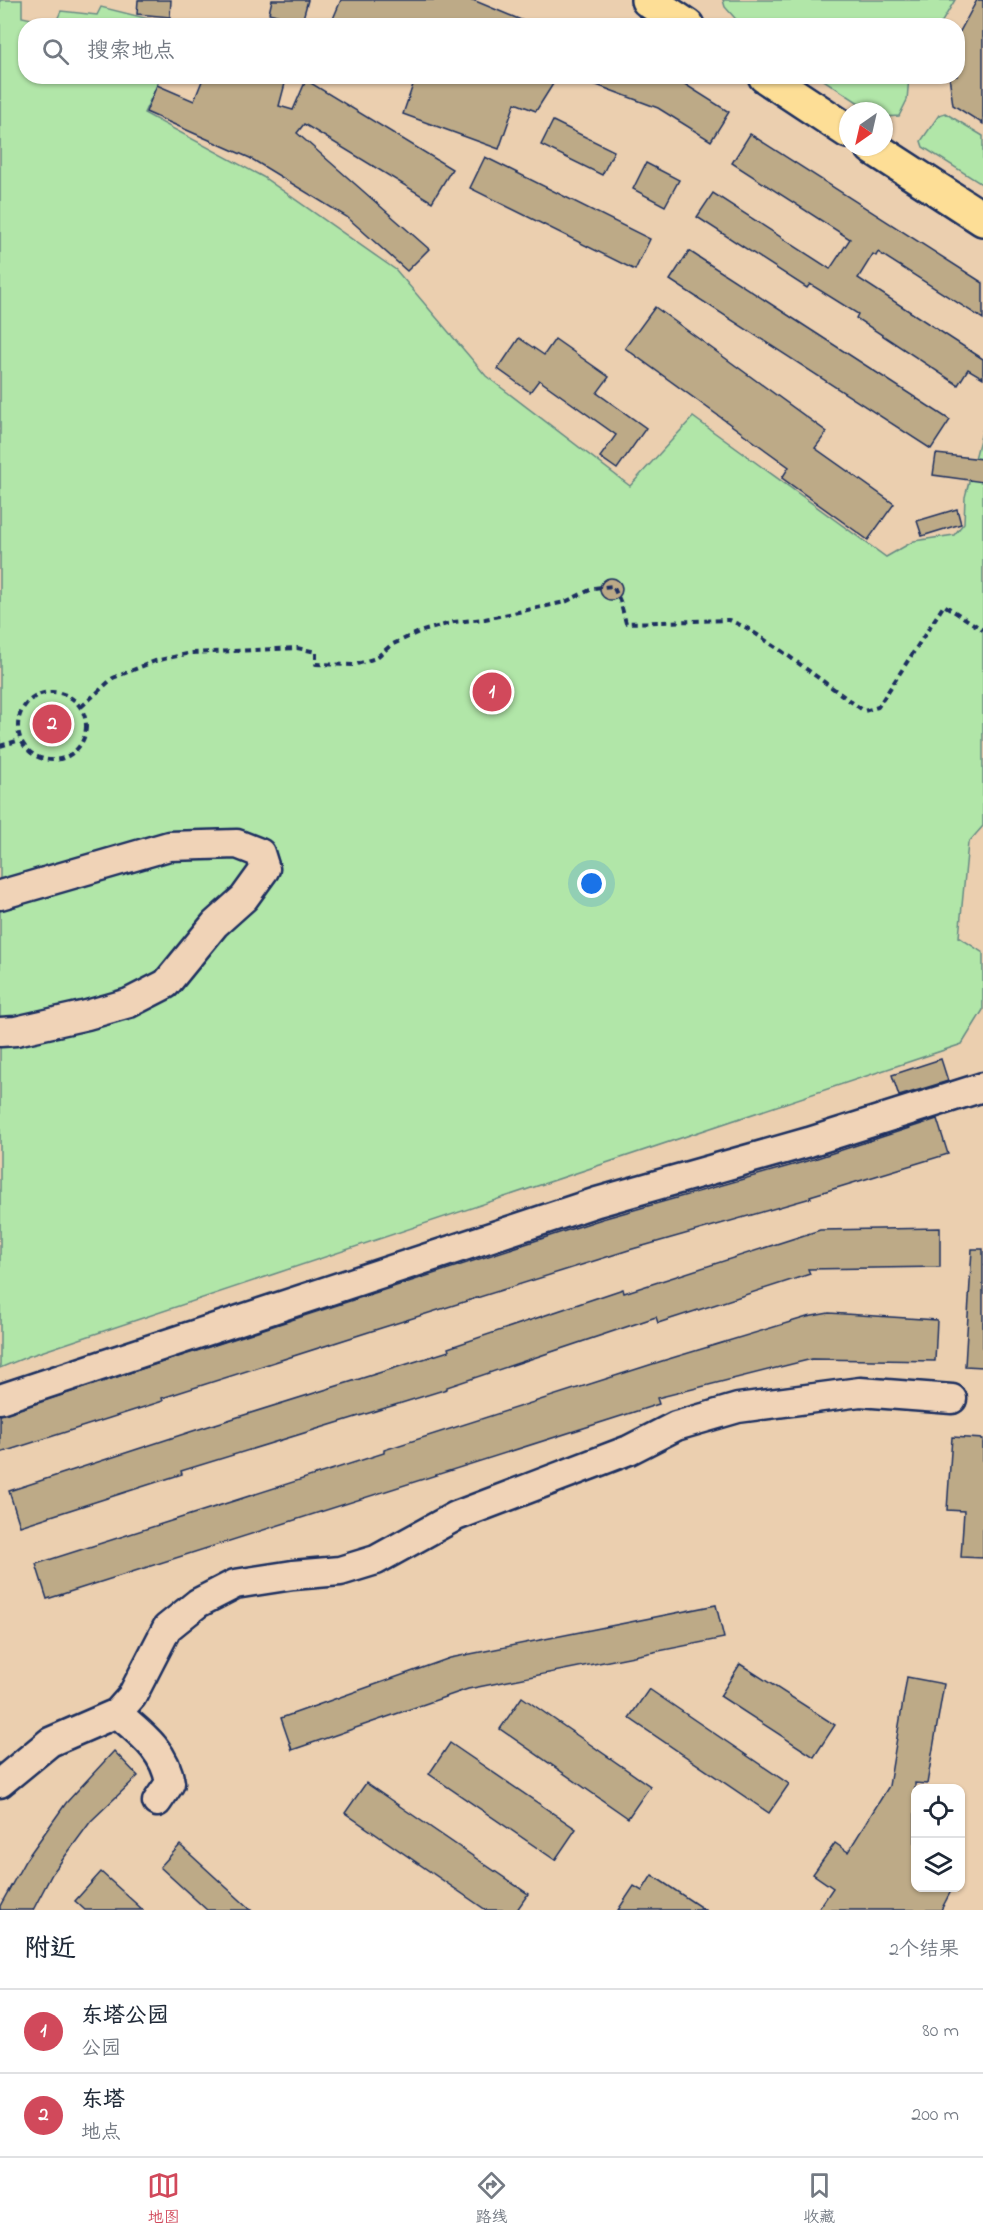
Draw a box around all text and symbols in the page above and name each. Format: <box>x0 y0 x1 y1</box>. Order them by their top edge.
search box <box>18 18 965 84</box>
icon: search <box>39 35 72 68</box>
text: 搜索地点 <box>87 36 175 68</box>
north arrow <box>839 102 893 156</box>
pin: 1 <box>472 670 512 714</box>
pin: 2 <box>32 702 72 746</box>
your location <box>577 869 606 898</box>
map controls <box>911 1784 965 1892</box>
button: locate <box>911 1784 965 1838</box>
button: layers <box>911 1838 965 1892</box>
text: 附近 <box>24 1931 76 1969</box>
text: 2个结果 <box>889 1936 959 1965</box>
text: 东塔公园 <box>81 2001 169 2033</box>
text: 1 <box>40 2017 47 2046</box>
text: 80 m <box>922 2017 959 2046</box>
text: 公园 <box>81 2035 121 2064</box>
text: 东塔 <box>81 2085 125 2117</box>
text: 2 <box>39 2101 48 2130</box>
text: 200 m <box>911 2101 959 2130</box>
text: 地点 <box>81 2119 121 2148</box>
tab: 地图 <box>147 2169 180 2230</box>
tab: 路线 <box>475 2169 508 2230</box>
tab: 收藏 <box>803 2169 836 2230</box>

